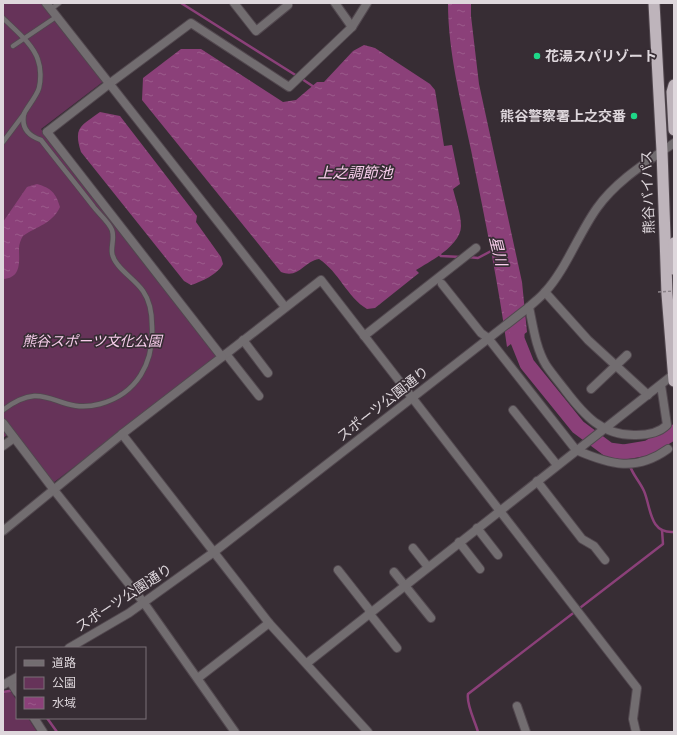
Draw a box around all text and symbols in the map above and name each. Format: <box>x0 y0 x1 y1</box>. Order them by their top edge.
place label: 花湯スパリゾート <box>545 48 657 64</box>
marker: 花湯スパリゾート <box>532 51 542 61</box>
place label: 熊谷警察署上之交番 <box>500 108 626 124</box>
marker: 熊谷警察署上之交番 <box>629 111 639 121</box>
street label: 熊谷バイパス <box>638 150 657 234</box>
water label: 上之調節池 <box>317 165 394 181</box>
water label: 星川 <box>487 235 510 269</box>
park label: 熊谷スポーツ文化公園 <box>22 334 164 349</box>
street label: スポーツ公園通り <box>334 364 432 444</box>
street label: スポーツ公園通り <box>73 561 175 635</box>
legend <box>16 647 146 719</box>
text: 道路 <box>52 656 76 670</box>
text: 公園 <box>52 676 76 690</box>
text: 水域 <box>52 696 76 710</box>

